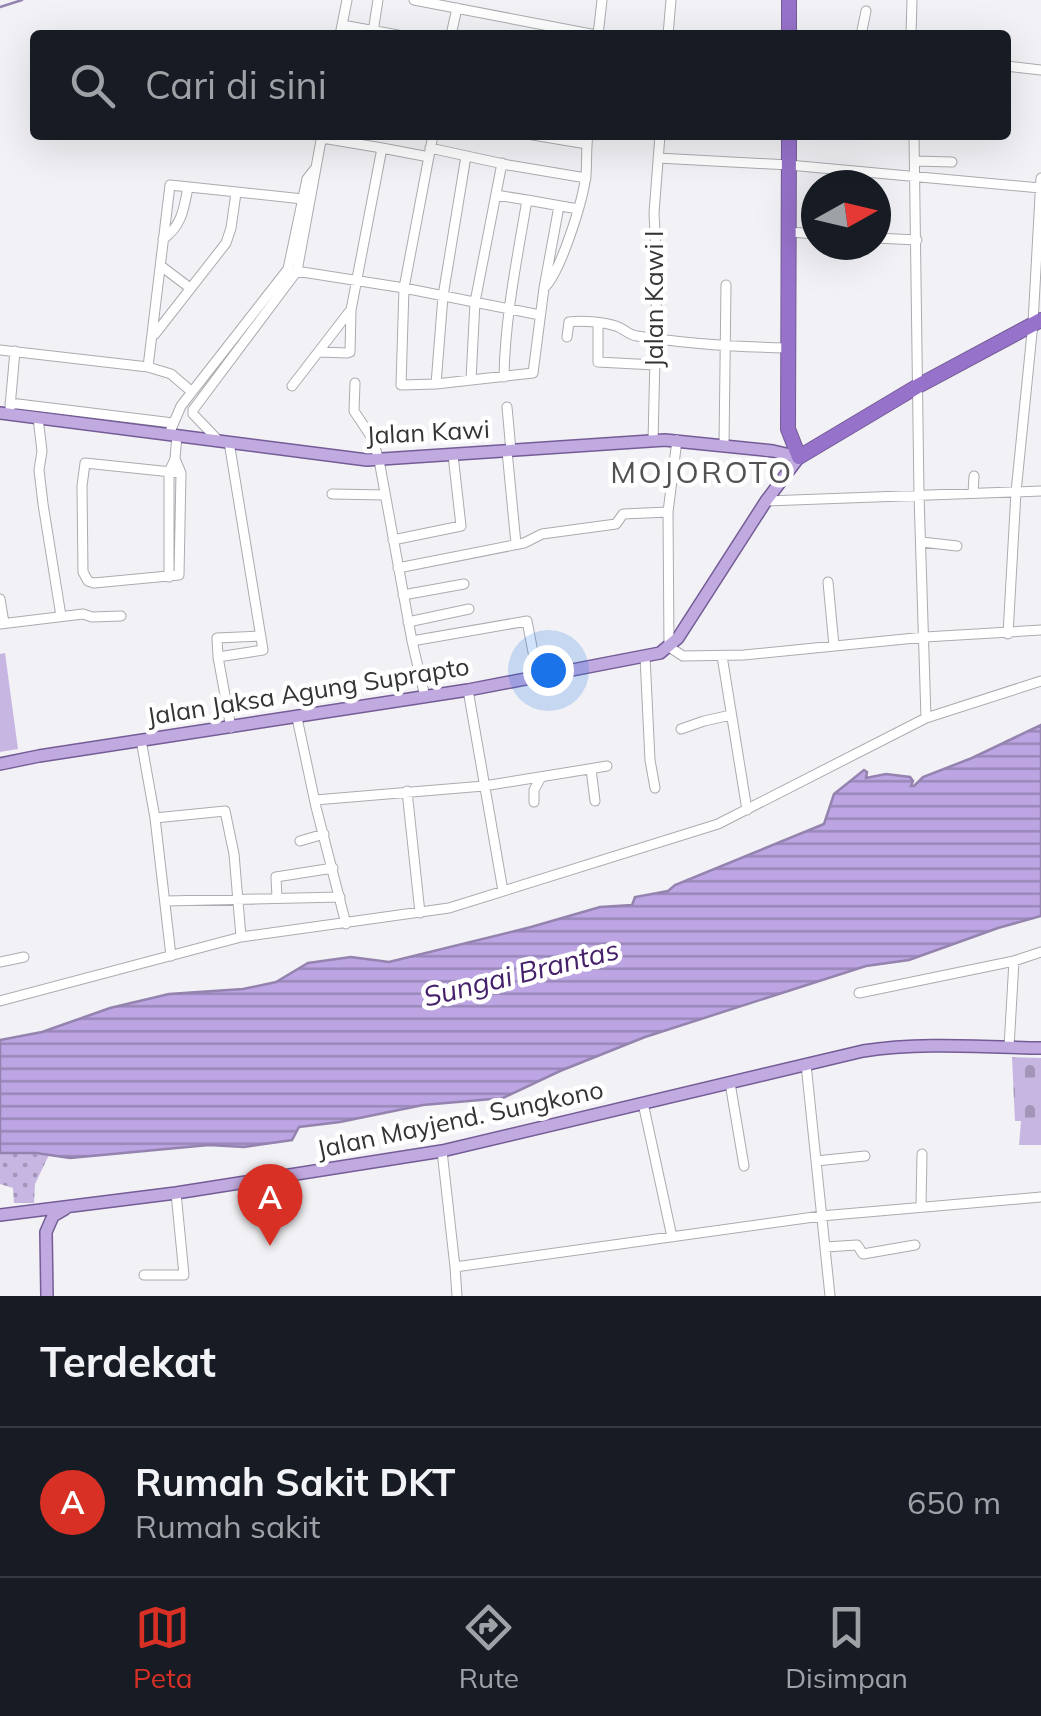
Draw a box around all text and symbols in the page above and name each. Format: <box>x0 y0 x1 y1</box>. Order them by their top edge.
search box <box>30 30 1011 140</box>
icon: search <box>65 58 120 113</box>
text: Cari di sini <box>145 61 327 109</box>
north arrow <box>801 170 891 260</box>
street label: Jalan Kawi I <box>638 231 669 367</box>
street label: Jalan Kawi <box>365 413 491 450</box>
district label: MOJOROTO <box>610 453 794 491</box>
your location <box>523 645 574 696</box>
street label: Jalan Jaksa Agung Suprapto <box>145 650 471 731</box>
water label: Sungai Brantas <box>419 931 622 1014</box>
street label: Jalan Mayjend. Sungkono <box>314 1073 606 1164</box>
pin: A <box>238 1164 302 1246</box>
text: Terdekat <box>40 1335 216 1388</box>
text: Rumah Sakit DKT <box>135 1458 456 1506</box>
text: A <box>60 1482 85 1522</box>
text: 650 m <box>907 1482 1001 1522</box>
text: Rumah sakit <box>135 1506 320 1546</box>
tab: Peta <box>133 1600 193 1695</box>
tab: Rute <box>459 1600 519 1695</box>
tab: Disimpan <box>785 1600 908 1695</box>

